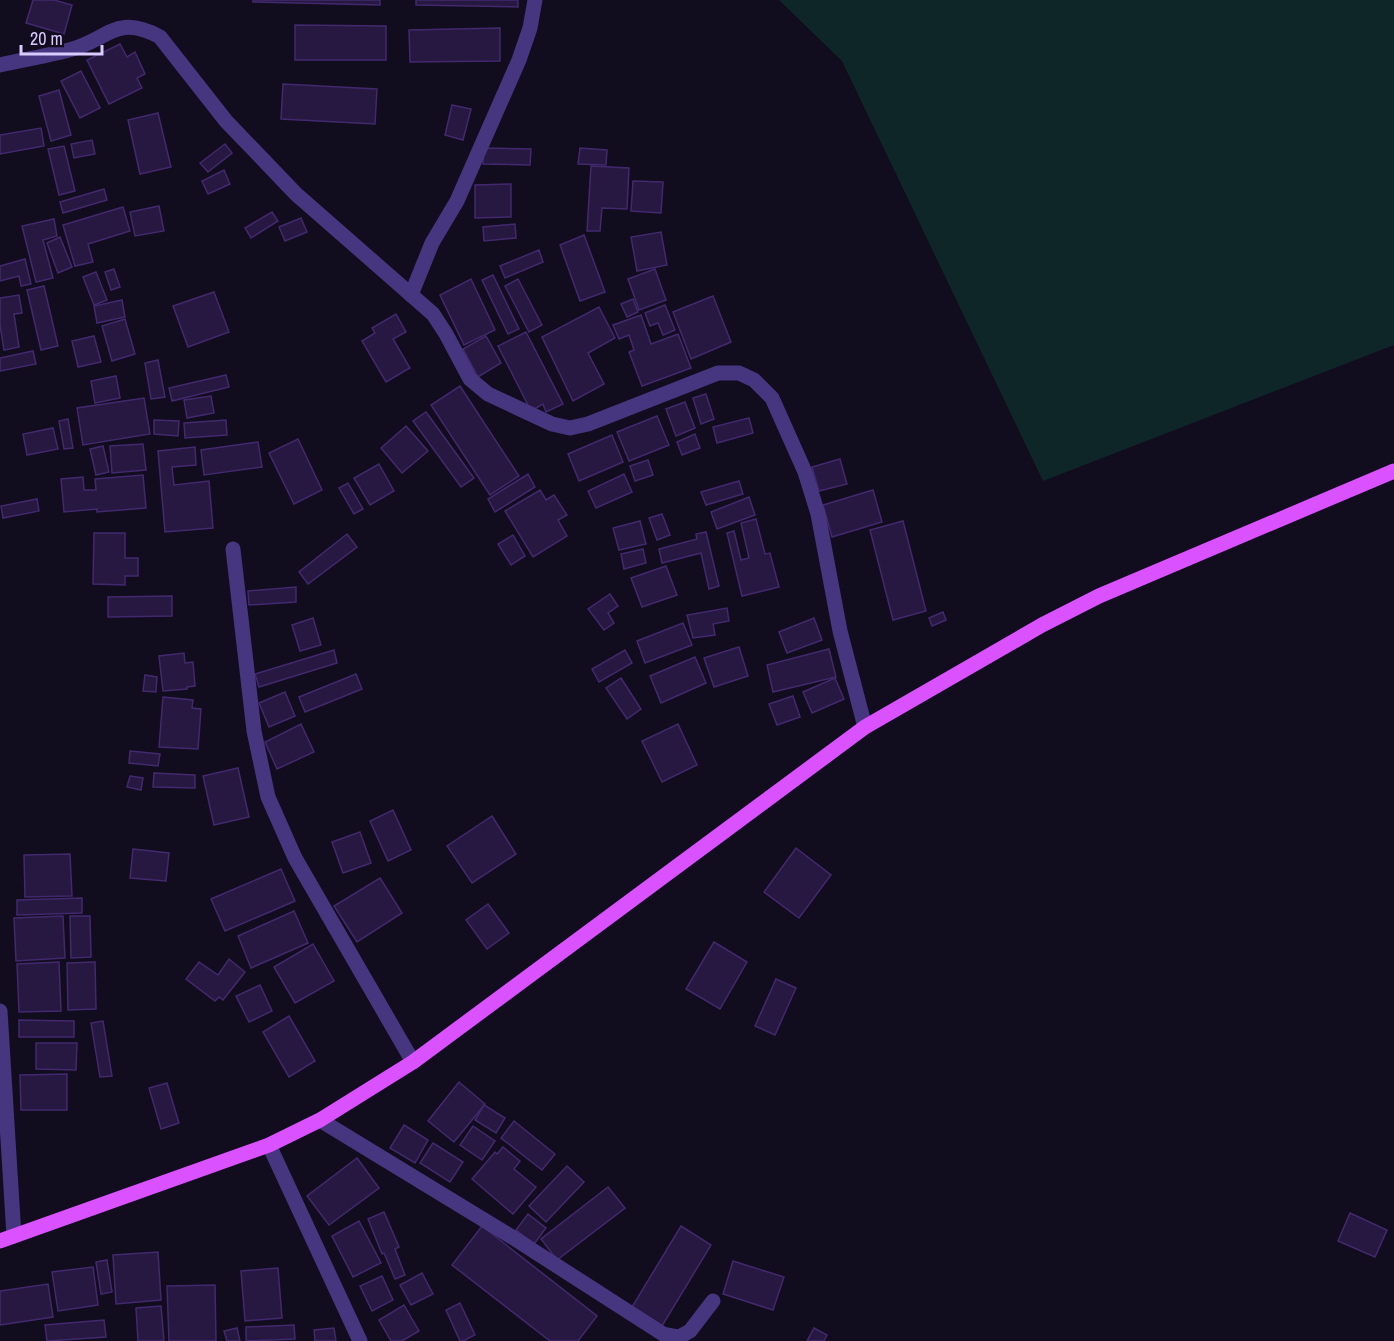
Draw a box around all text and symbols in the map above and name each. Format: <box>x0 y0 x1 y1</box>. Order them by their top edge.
scale bar <box>21 18 102 56</box>
text: 20 m <box>30 26 63 51</box>

